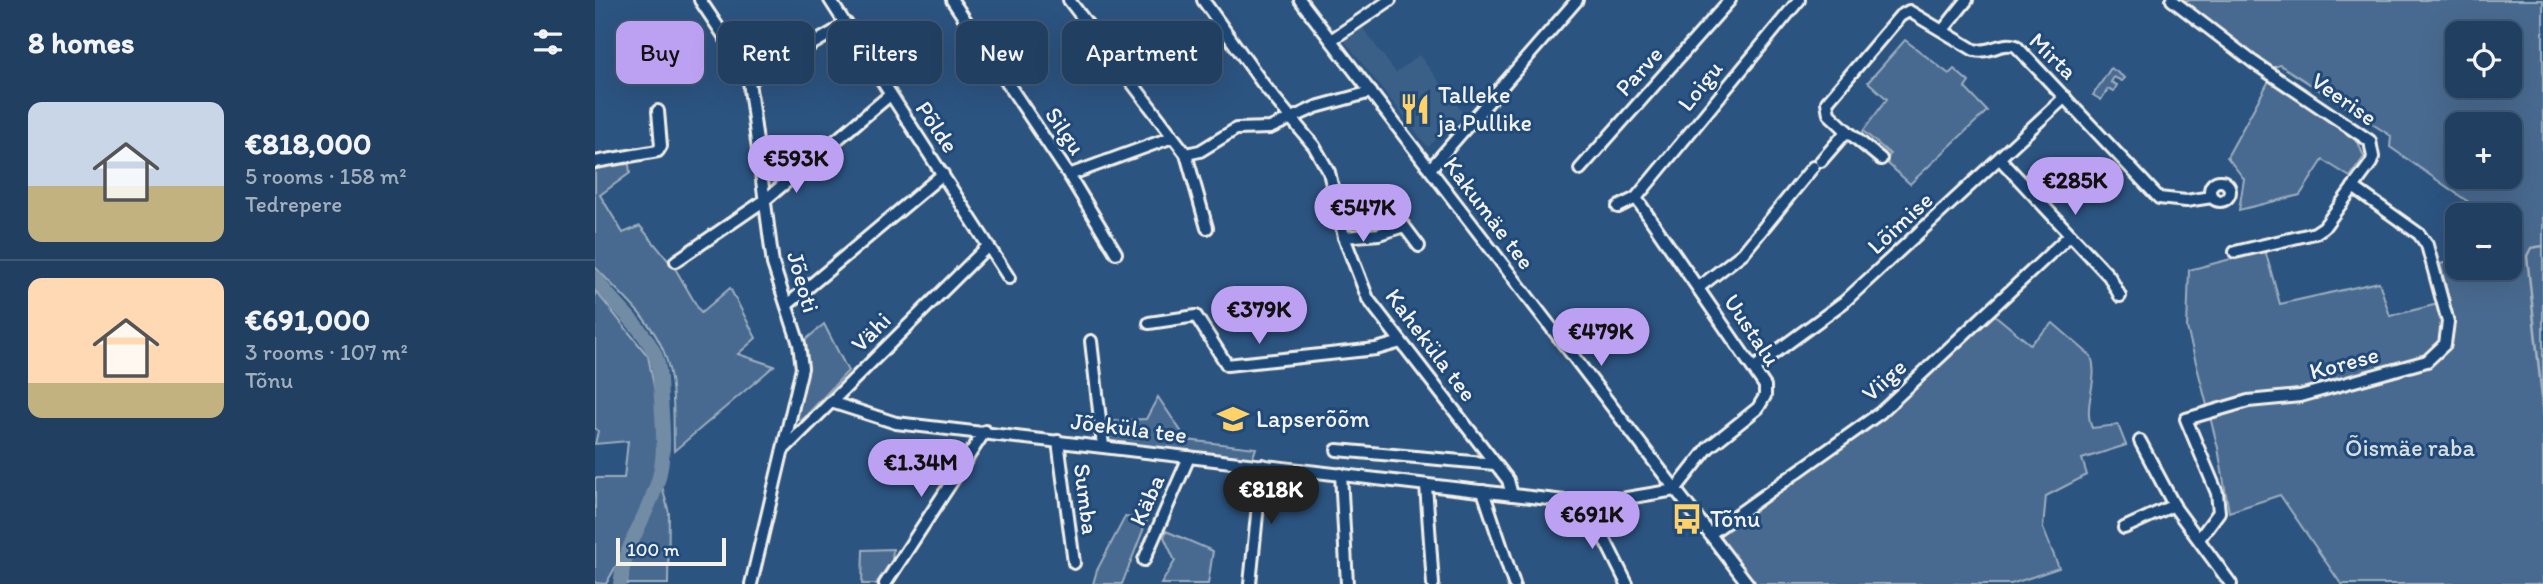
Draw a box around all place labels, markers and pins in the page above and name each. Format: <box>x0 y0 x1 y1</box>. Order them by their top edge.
place label: Talleke ja Pullike <box>1437 80 1532 137</box>
restaurant icon: Talleke ja Pullike <box>1398 92 1432 126</box>
pin: €593K <box>747 136 845 195</box>
pin: €285K <box>2026 158 2124 217</box>
pin: €547K <box>1314 184 1412 244</box>
pin: €379K <box>1210 286 1308 346</box>
pin: €479K <box>1552 308 1650 368</box>
school or university icon: Lapserõõm <box>1216 402 1250 436</box>
place label: Lapserõõm <box>1256 404 1370 433</box>
pin: €1.34M <box>864 440 978 499</box>
pin: €818K <box>1222 466 1320 526</box>
pin: €691K <box>1543 491 1641 551</box>
bus stop icon: Tõnu <box>1670 502 1704 536</box>
place label: Tõnu <box>1710 504 1760 533</box>

